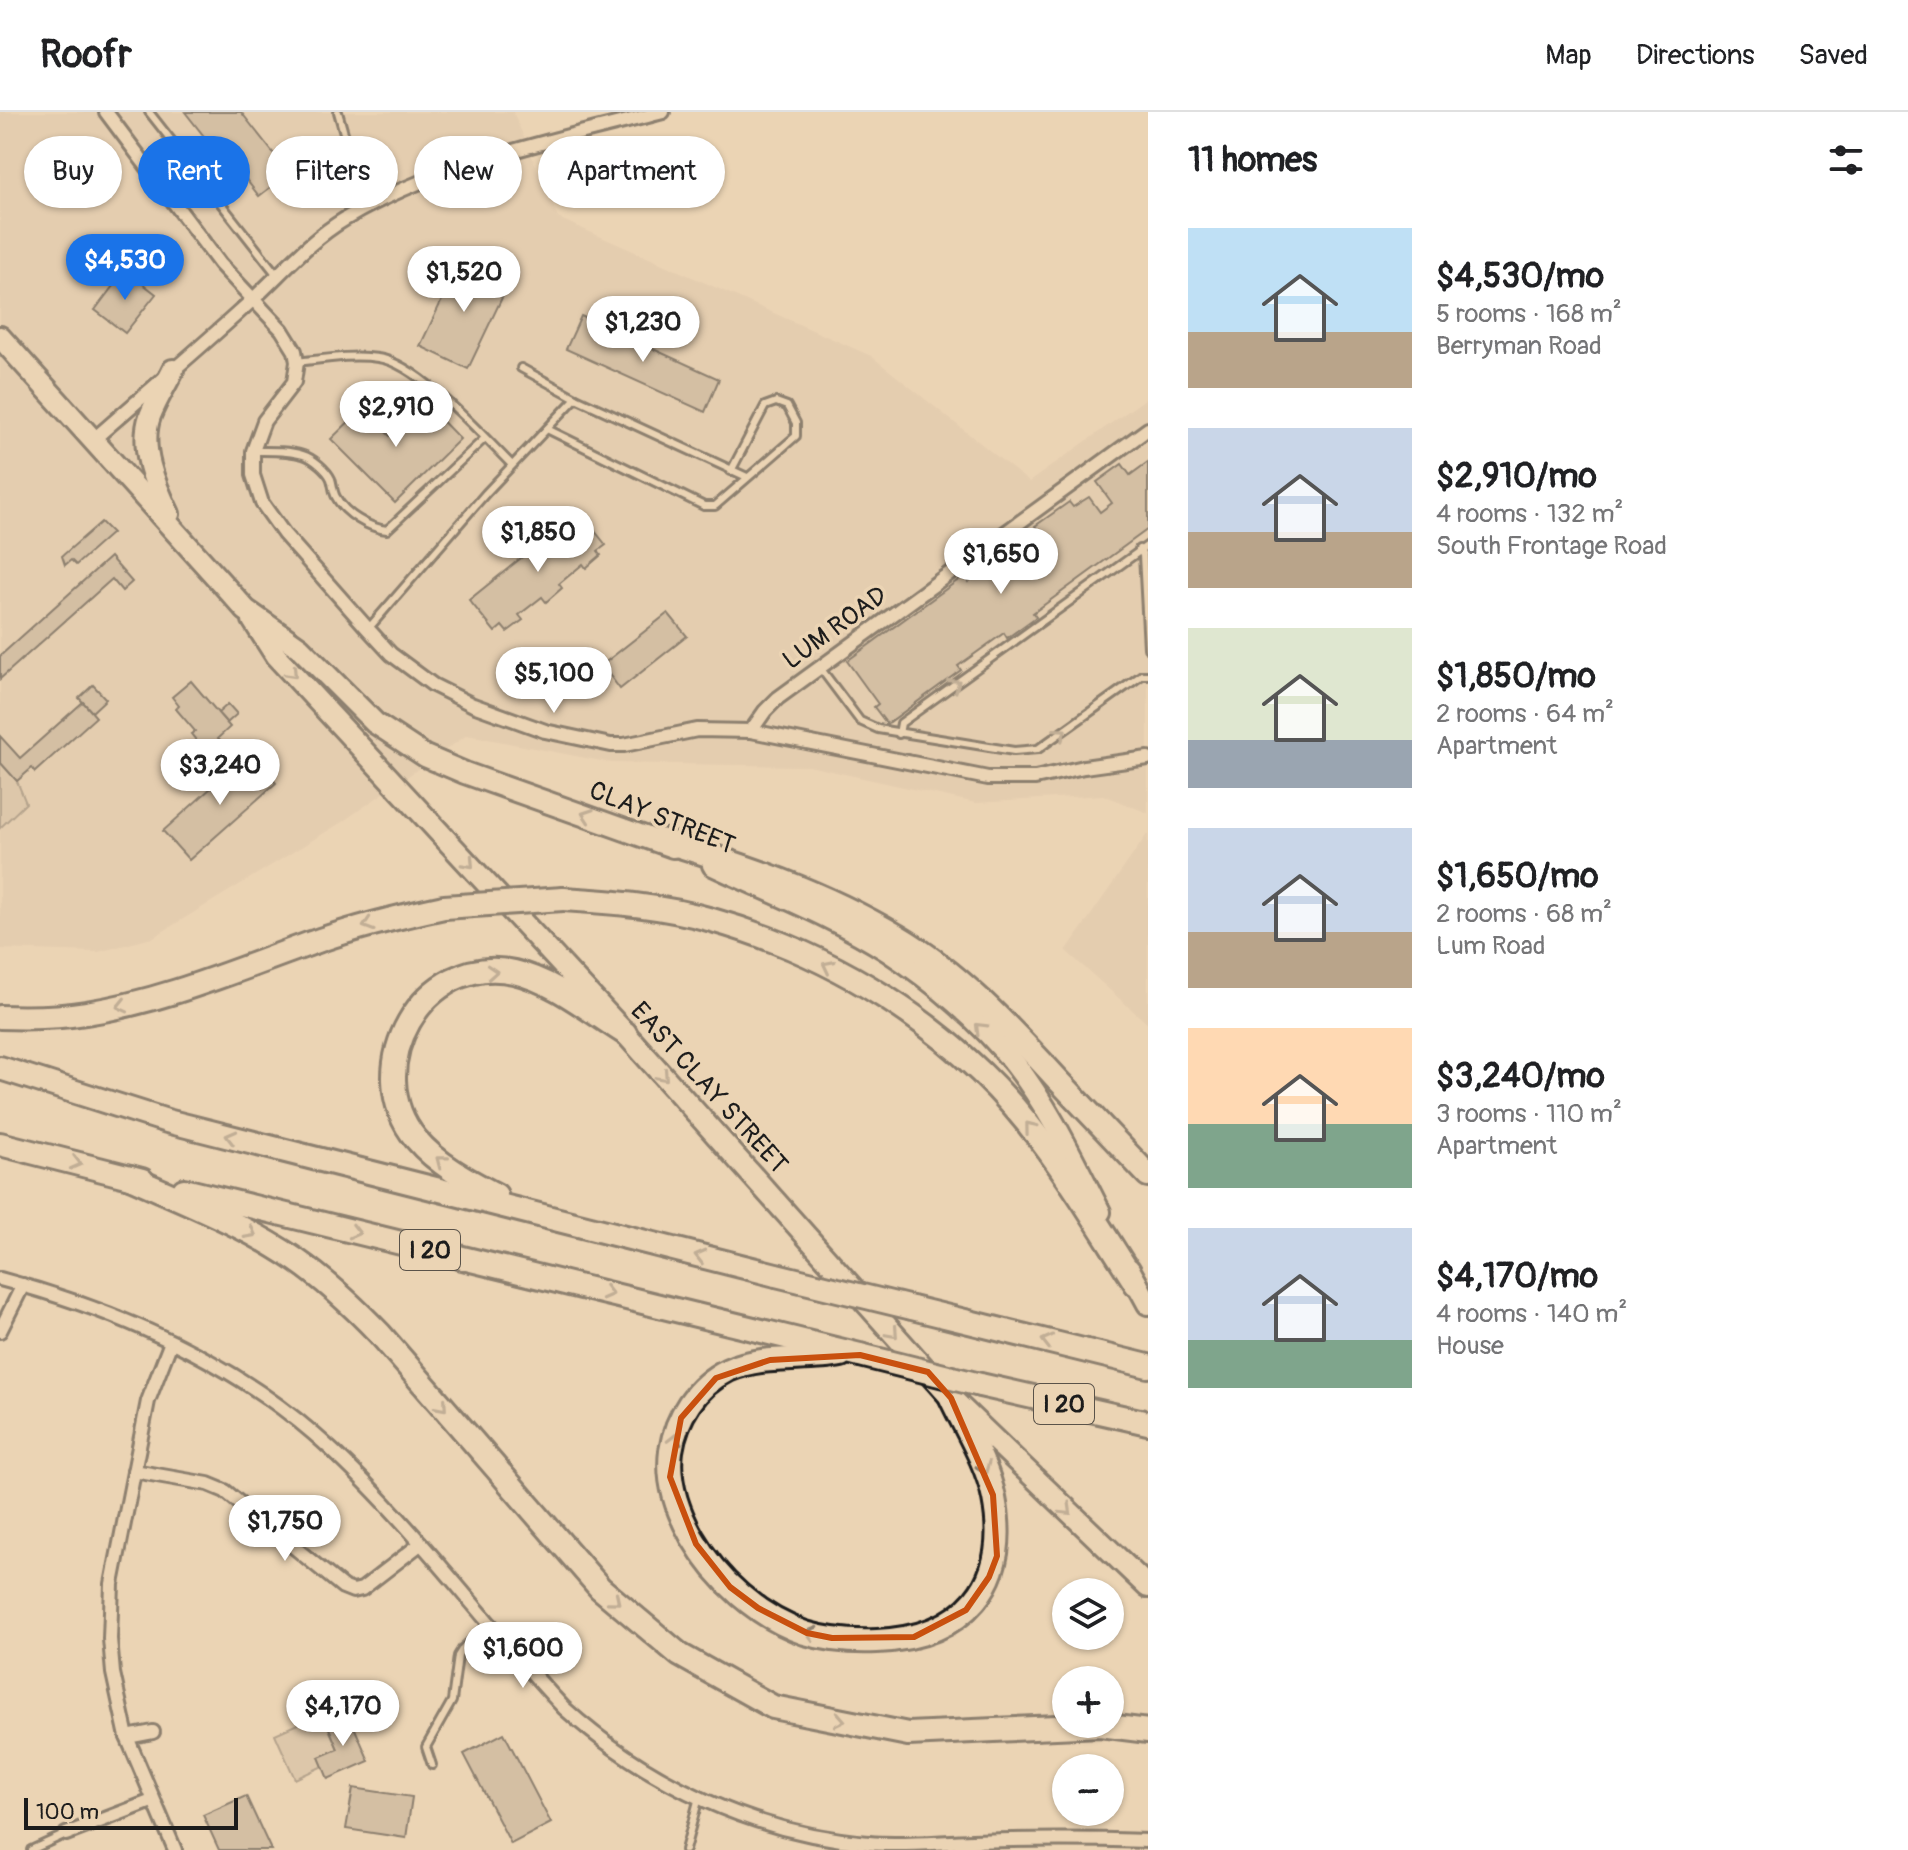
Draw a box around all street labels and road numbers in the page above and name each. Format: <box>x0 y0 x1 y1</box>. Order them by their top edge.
street label: LUM ROAD <box>777 579 893 677</box>
street label: CLAY STREET <box>584 774 740 862</box>
street label: EAST CLAY STREET <box>623 996 795 1180</box>
road number: I 20 <box>400 1230 460 1270</box>
road number: I 20 <box>1034 1384 1094 1424</box>

